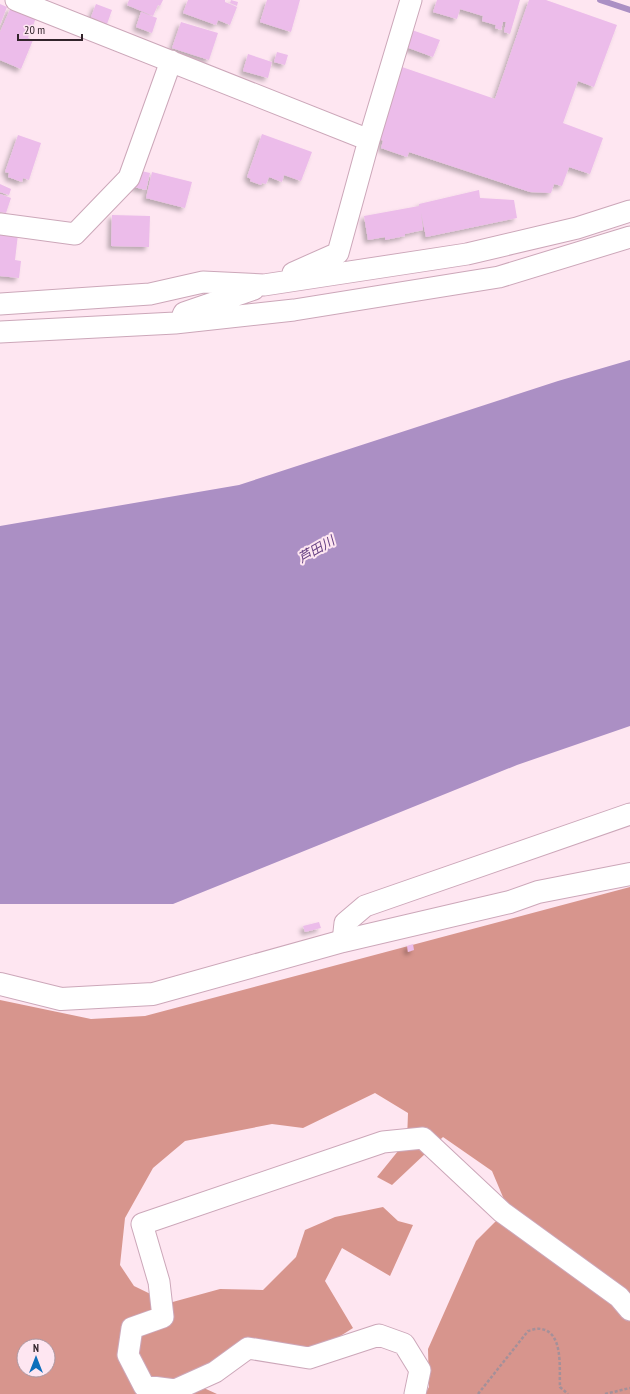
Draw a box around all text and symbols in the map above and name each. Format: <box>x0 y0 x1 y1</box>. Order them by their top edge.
scale bar <box>18 16 82 42</box>
text: 20 m <box>24 22 45 37</box>
water label: 芦田川 <box>295 531 339 567</box>
north arrow <box>16 1338 56 1378</box>
text: N <box>33 1341 39 1355</box>

